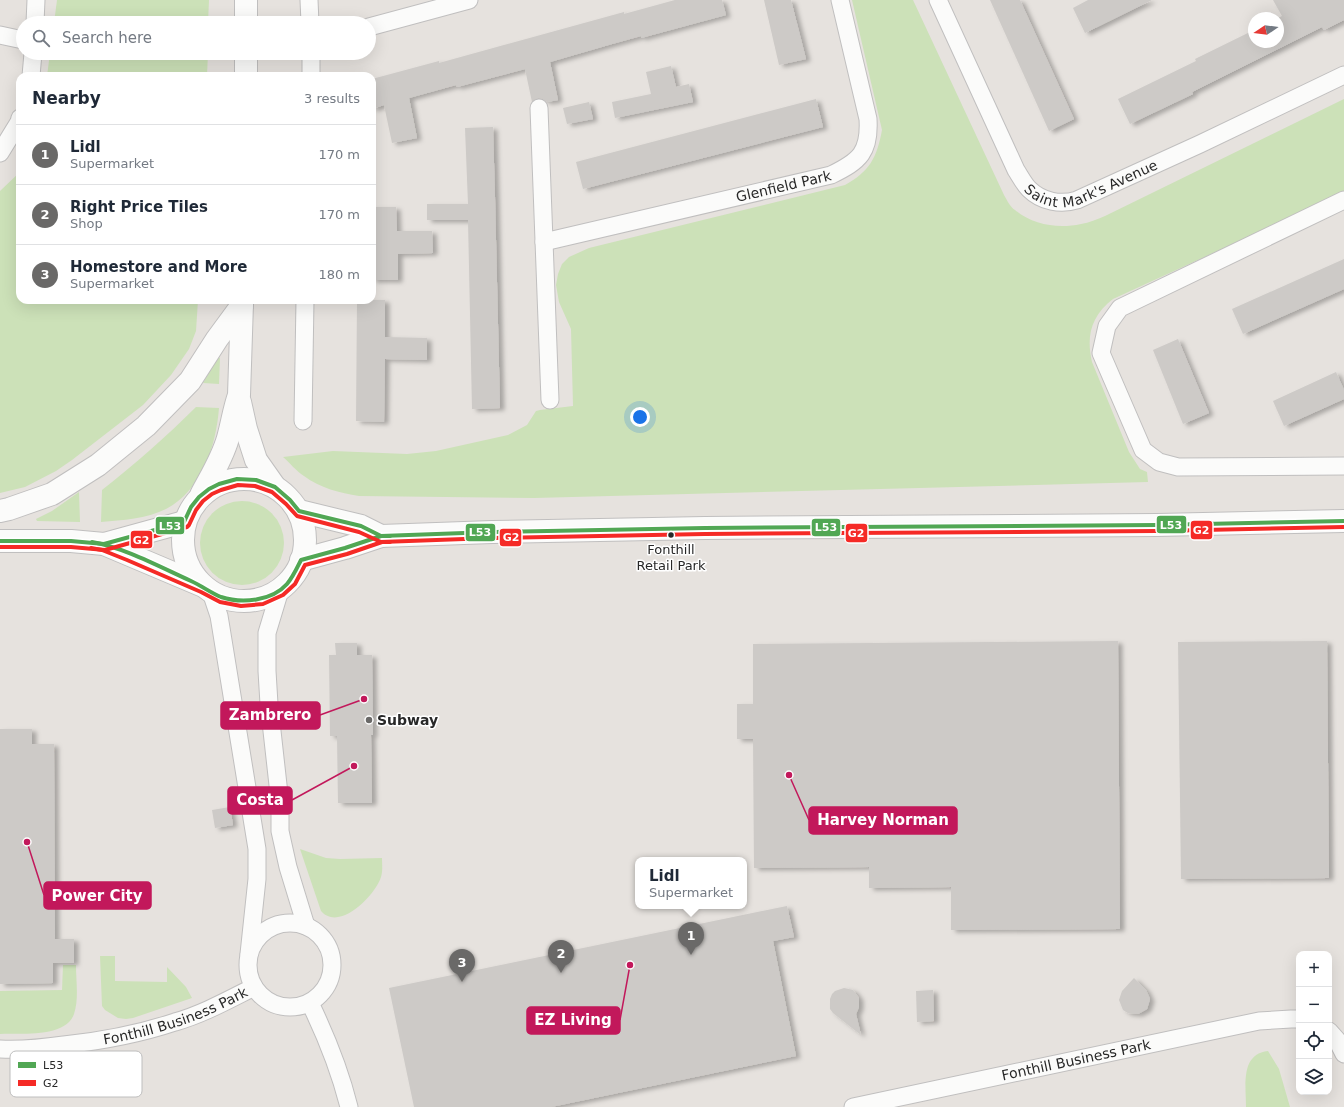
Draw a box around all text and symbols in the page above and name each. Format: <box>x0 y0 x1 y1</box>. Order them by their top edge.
north arrow <box>1248 12 1284 48</box>
search box <box>16 16 376 60</box>
icon: search <box>30 27 52 49</box>
text: Search here <box>62 29 152 47</box>
text: Nearby <box>32 88 101 108</box>
text: 3 results <box>304 91 360 106</box>
text: Lidl <box>70 138 101 156</box>
text: 1 <box>40 147 50 162</box>
text: 170 m <box>318 147 360 162</box>
text: Supermarket <box>70 156 154 171</box>
street label: Saint Mark's Avenue <box>1021 156 1160 211</box>
street label: Glenfield Park <box>734 167 834 205</box>
text: Right Price Tiles <box>70 198 208 216</box>
text: 2 <box>40 207 50 222</box>
text: 170 m <box>318 207 360 222</box>
text: Shop <box>70 216 103 231</box>
text: Homestore and More <box>70 258 247 276</box>
text: 3 <box>40 267 50 282</box>
text: 180 m <box>318 267 360 282</box>
text: Supermarket <box>70 276 154 291</box>
your location <box>630 407 650 427</box>
line badge: L53 <box>1156 515 1187 534</box>
line badge: L53 <box>155 516 185 535</box>
line badge: L53 <box>811 518 841 537</box>
text: L53 <box>1160 519 1182 532</box>
text: L53 <box>159 520 181 533</box>
line badge: G2 <box>1190 520 1213 540</box>
text: L53 <box>815 521 837 534</box>
line badge: L53 <box>465 523 496 542</box>
line badge: G2 <box>845 523 868 543</box>
text: G2 <box>1193 524 1209 537</box>
text: L53 <box>469 526 491 539</box>
text: G2 <box>848 527 864 540</box>
line badge: G2 <box>499 528 522 547</box>
line badge: G2 <box>130 530 153 549</box>
marker: Fonthill Retail Park <box>666 530 676 540</box>
text: G2 <box>503 531 519 544</box>
text: G2 <box>133 534 149 547</box>
place label: Fonthill Retail Park <box>637 542 706 573</box>
callout: Zambrero <box>221 702 320 729</box>
text: Zambrero <box>229 706 311 724</box>
place label: Subway <box>377 712 438 728</box>
marker: Subway <box>364 715 374 725</box>
callout: Costa <box>228 787 292 814</box>
text: Costa <box>236 791 284 809</box>
callout: Harvey Norman <box>809 807 957 834</box>
text: Harvey Norman <box>817 811 949 829</box>
popup <box>635 857 747 909</box>
text: Lidl <box>649 867 680 885</box>
callout: Power City <box>44 882 151 909</box>
text: Supermarket <box>649 885 733 900</box>
text: Power City <box>51 887 143 905</box>
pin: 1 <box>678 922 704 955</box>
pin: 2 <box>548 940 574 973</box>
pin: 3 <box>449 949 475 982</box>
map controls <box>1296 951 1332 1095</box>
button: + <box>1296 951 1332 987</box>
street label: Fonthill Business Park <box>102 983 251 1048</box>
button: − <box>1296 987 1332 1023</box>
callout: EZ Living <box>527 1007 620 1034</box>
text: EZ Living <box>534 1011 612 1029</box>
button: locate <box>1296 1023 1332 1059</box>
street label: Fonthill Business Park <box>1000 1036 1153 1083</box>
legend <box>10 1051 142 1097</box>
text: L53 <box>43 1059 63 1072</box>
button: layers <box>1296 1059 1332 1095</box>
text: G2 <box>43 1077 59 1090</box>

